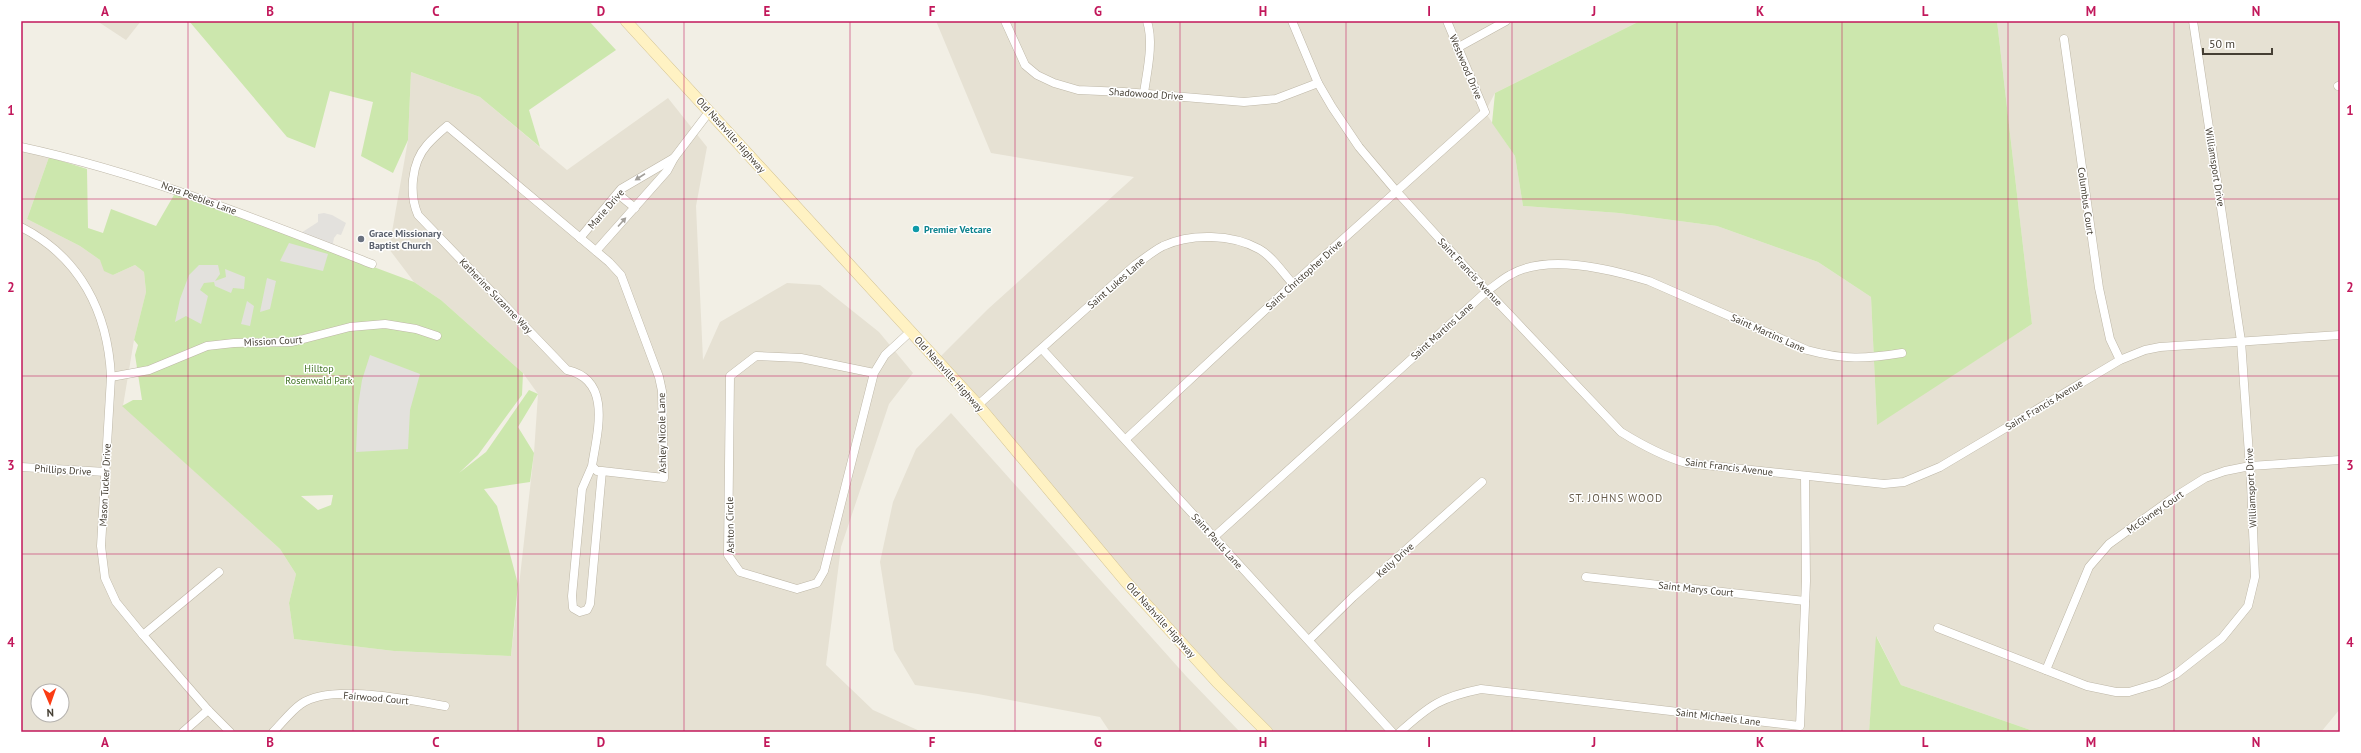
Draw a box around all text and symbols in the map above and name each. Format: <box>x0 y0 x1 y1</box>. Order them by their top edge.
text: A <box>101 3 109 20</box>
text: B <box>266 3 274 20</box>
text: C <box>432 3 440 20</box>
text: D <box>597 3 605 20</box>
text: E <box>764 3 771 20</box>
text: F <box>929 3 936 20</box>
text: G <box>1094 3 1102 20</box>
text: H <box>1259 3 1267 20</box>
text: I <box>1427 3 1431 20</box>
text: J <box>1591 3 1596 20</box>
text: K <box>1756 3 1764 20</box>
text: L <box>1922 3 1929 20</box>
text: M <box>2086 3 2096 20</box>
text: N <box>2252 3 2260 20</box>
scale bar <box>2203 30 2272 56</box>
street label: Westwood Drive <box>1447 33 1485 101</box>
text: 50 m <box>2209 36 2235 51</box>
street label: Shadowood Drive <box>1108 85 1184 103</box>
street label: Old Nashville Highway <box>694 94 769 176</box>
text: 1 <box>7 102 15 119</box>
text: 1 <box>2346 102 2354 119</box>
street label: Williamsport Drive <box>2202 127 2228 207</box>
street label: Columbus Court <box>2075 166 2097 236</box>
one-way arrow <box>634 174 646 181</box>
street label: Nora Peebles Lane <box>160 178 238 218</box>
street label: Marie Drive <box>585 186 627 232</box>
one-way arrow <box>617 217 627 227</box>
place label: Premier Vetcare <box>924 223 991 236</box>
marker: Premier Vetcare <box>911 224 921 234</box>
place label: Grace Missionary Baptist Church <box>369 227 441 252</box>
marker: Grace Missionary Baptist Church <box>356 234 366 244</box>
street label: Saint Francis Avenue <box>1435 235 1505 309</box>
street label: Saint Christopher Drive <box>1263 237 1345 313</box>
street label: Saint Lukes Lane <box>1085 254 1147 312</box>
street label: Katherine Suzanne Way <box>457 255 536 337</box>
text: 2 <box>7 279 15 296</box>
text: 2 <box>2346 279 2354 296</box>
street label: Saint Martins Lane <box>1408 299 1476 363</box>
street label: Saint Martins Lane <box>1729 311 1807 355</box>
street label: Mission Court <box>244 333 303 349</box>
street label: Old Nashville Highway <box>912 333 987 415</box>
park label: Hilltop Rosenwald Park <box>285 362 353 387</box>
street label: Saint Francis Avenue <box>2003 377 2085 433</box>
street label: Ashley Nicole Lane <box>655 393 669 473</box>
street label: Mason Tucker Drive <box>96 443 114 527</box>
street label: Williamsport Drive <box>2242 448 2260 528</box>
street label: Saint Francis Avenue <box>1684 455 1774 479</box>
text: 3 <box>7 457 15 474</box>
text: 3 <box>2346 457 2354 474</box>
street label: Phillips Drive <box>34 462 92 478</box>
street label: McGivney Court <box>2124 487 2186 536</box>
district label: ST. JOHNS WOOD <box>1569 491 1663 505</box>
street label: Ashton Circle <box>723 497 737 553</box>
street label: Saint Pauls Lane <box>1189 511 1245 571</box>
street label: Kelly Drive <box>1374 540 1416 580</box>
street label: Old Nashville Highway <box>1124 579 1199 661</box>
street label: Saint Marys Court <box>1658 579 1735 599</box>
text: 4 <box>7 634 15 651</box>
text: 4 <box>2346 634 2354 651</box>
north arrow <box>30 683 70 723</box>
street label: Fairwood Court <box>343 689 410 707</box>
street label: Saint Michaels Lane <box>1675 705 1761 729</box>
text: N <box>46 706 54 720</box>
text: A <box>101 734 109 751</box>
text: B <box>266 734 274 751</box>
text: C <box>432 734 440 751</box>
text: D <box>597 734 605 751</box>
text: E <box>764 734 771 751</box>
text: F <box>929 734 936 751</box>
text: G <box>1094 734 1102 751</box>
text: H <box>1259 734 1267 751</box>
text: I <box>1427 734 1431 751</box>
text: J <box>1591 734 1596 751</box>
text: K <box>1756 734 1764 751</box>
text: L <box>1922 734 1929 751</box>
text: M <box>2086 734 2096 751</box>
text: N <box>2252 734 2260 751</box>

